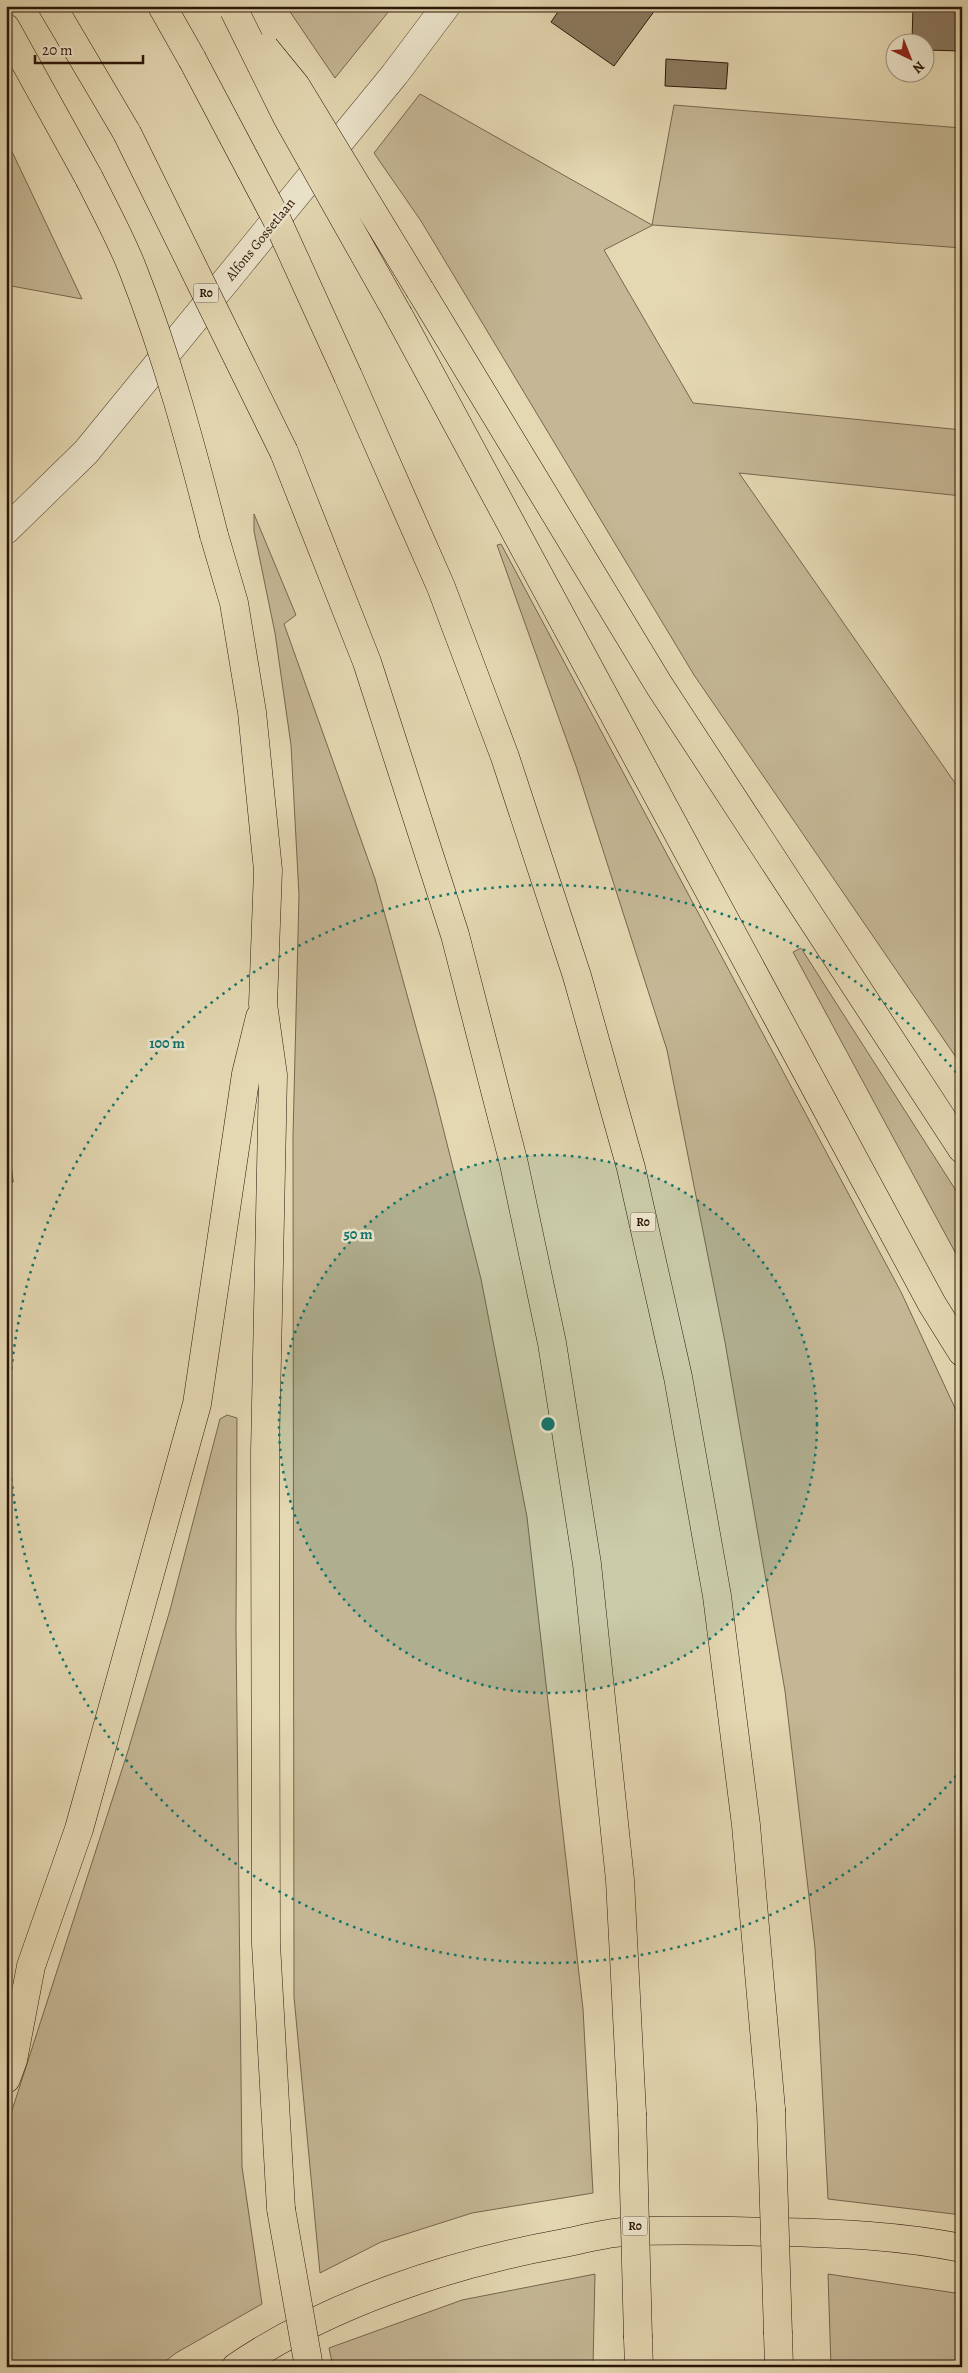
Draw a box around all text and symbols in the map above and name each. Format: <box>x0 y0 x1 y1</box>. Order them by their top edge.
scale bar <box>35 32 142 64</box>
north arrow <box>886 32 936 82</box>
text: 20 m <box>42 40 73 60</box>
text: N <box>908 57 929 78</box>
street label: Alfons Gossetlaan <box>221 194 300 285</box>
road number: R0 <box>194 284 218 302</box>
text: 100 m <box>149 1033 185 1053</box>
road number: R0 <box>630 1212 656 1232</box>
text: 50 m <box>343 1224 373 1244</box>
centre of rings <box>539 1415 557 1433</box>
road number: R0 <box>622 2216 648 2236</box>

